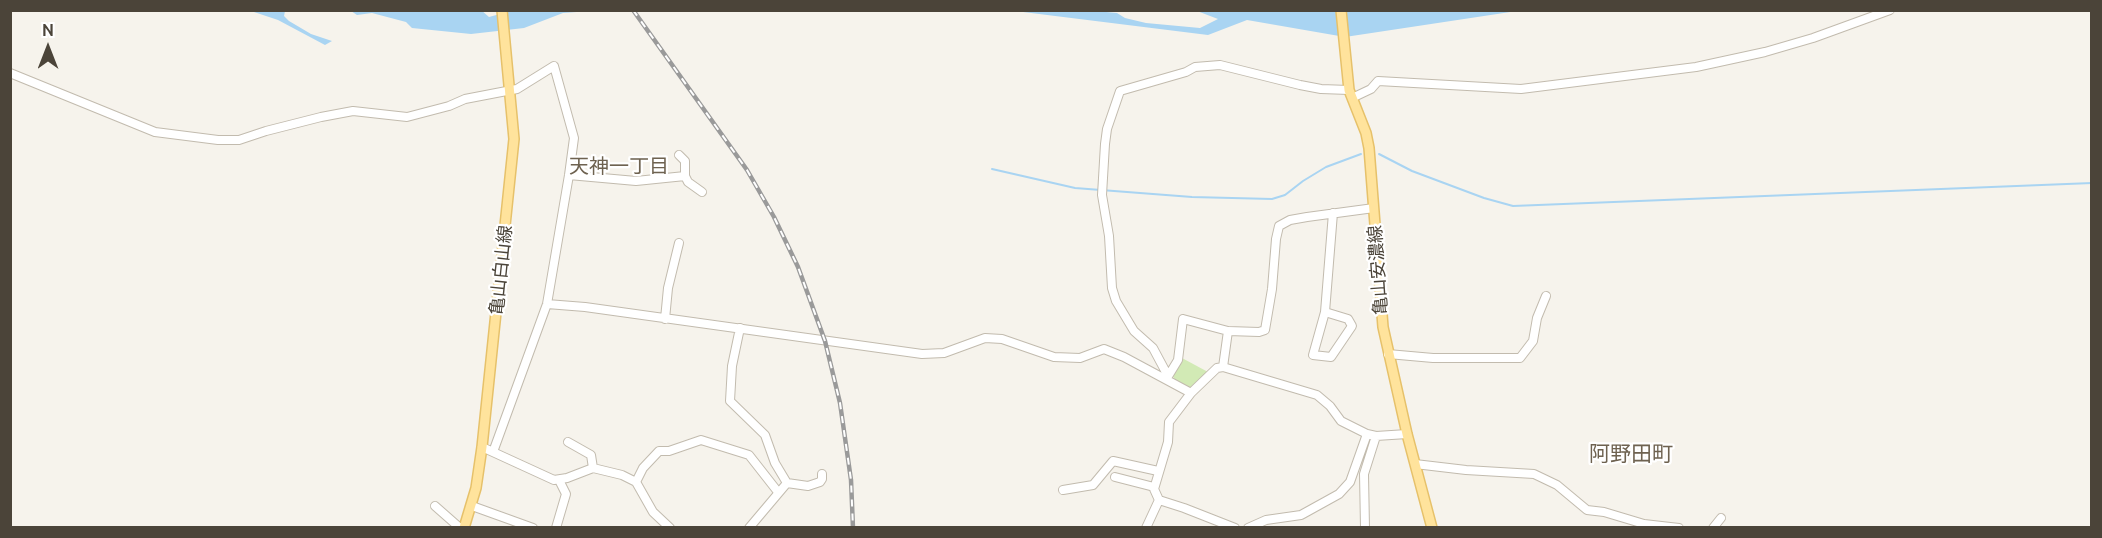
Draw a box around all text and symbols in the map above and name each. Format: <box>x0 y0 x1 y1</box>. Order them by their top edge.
north arrow <box>18 18 78 78</box>
text: N <box>42 21 54 39</box>
district label: 天神一丁目 <box>569 154 669 178</box>
street label: 亀山白山線 <box>486 224 516 316</box>
street label: 亀山安濃線 <box>1364 224 1392 316</box>
district label: 阿野田町 <box>1589 441 1673 467</box>

